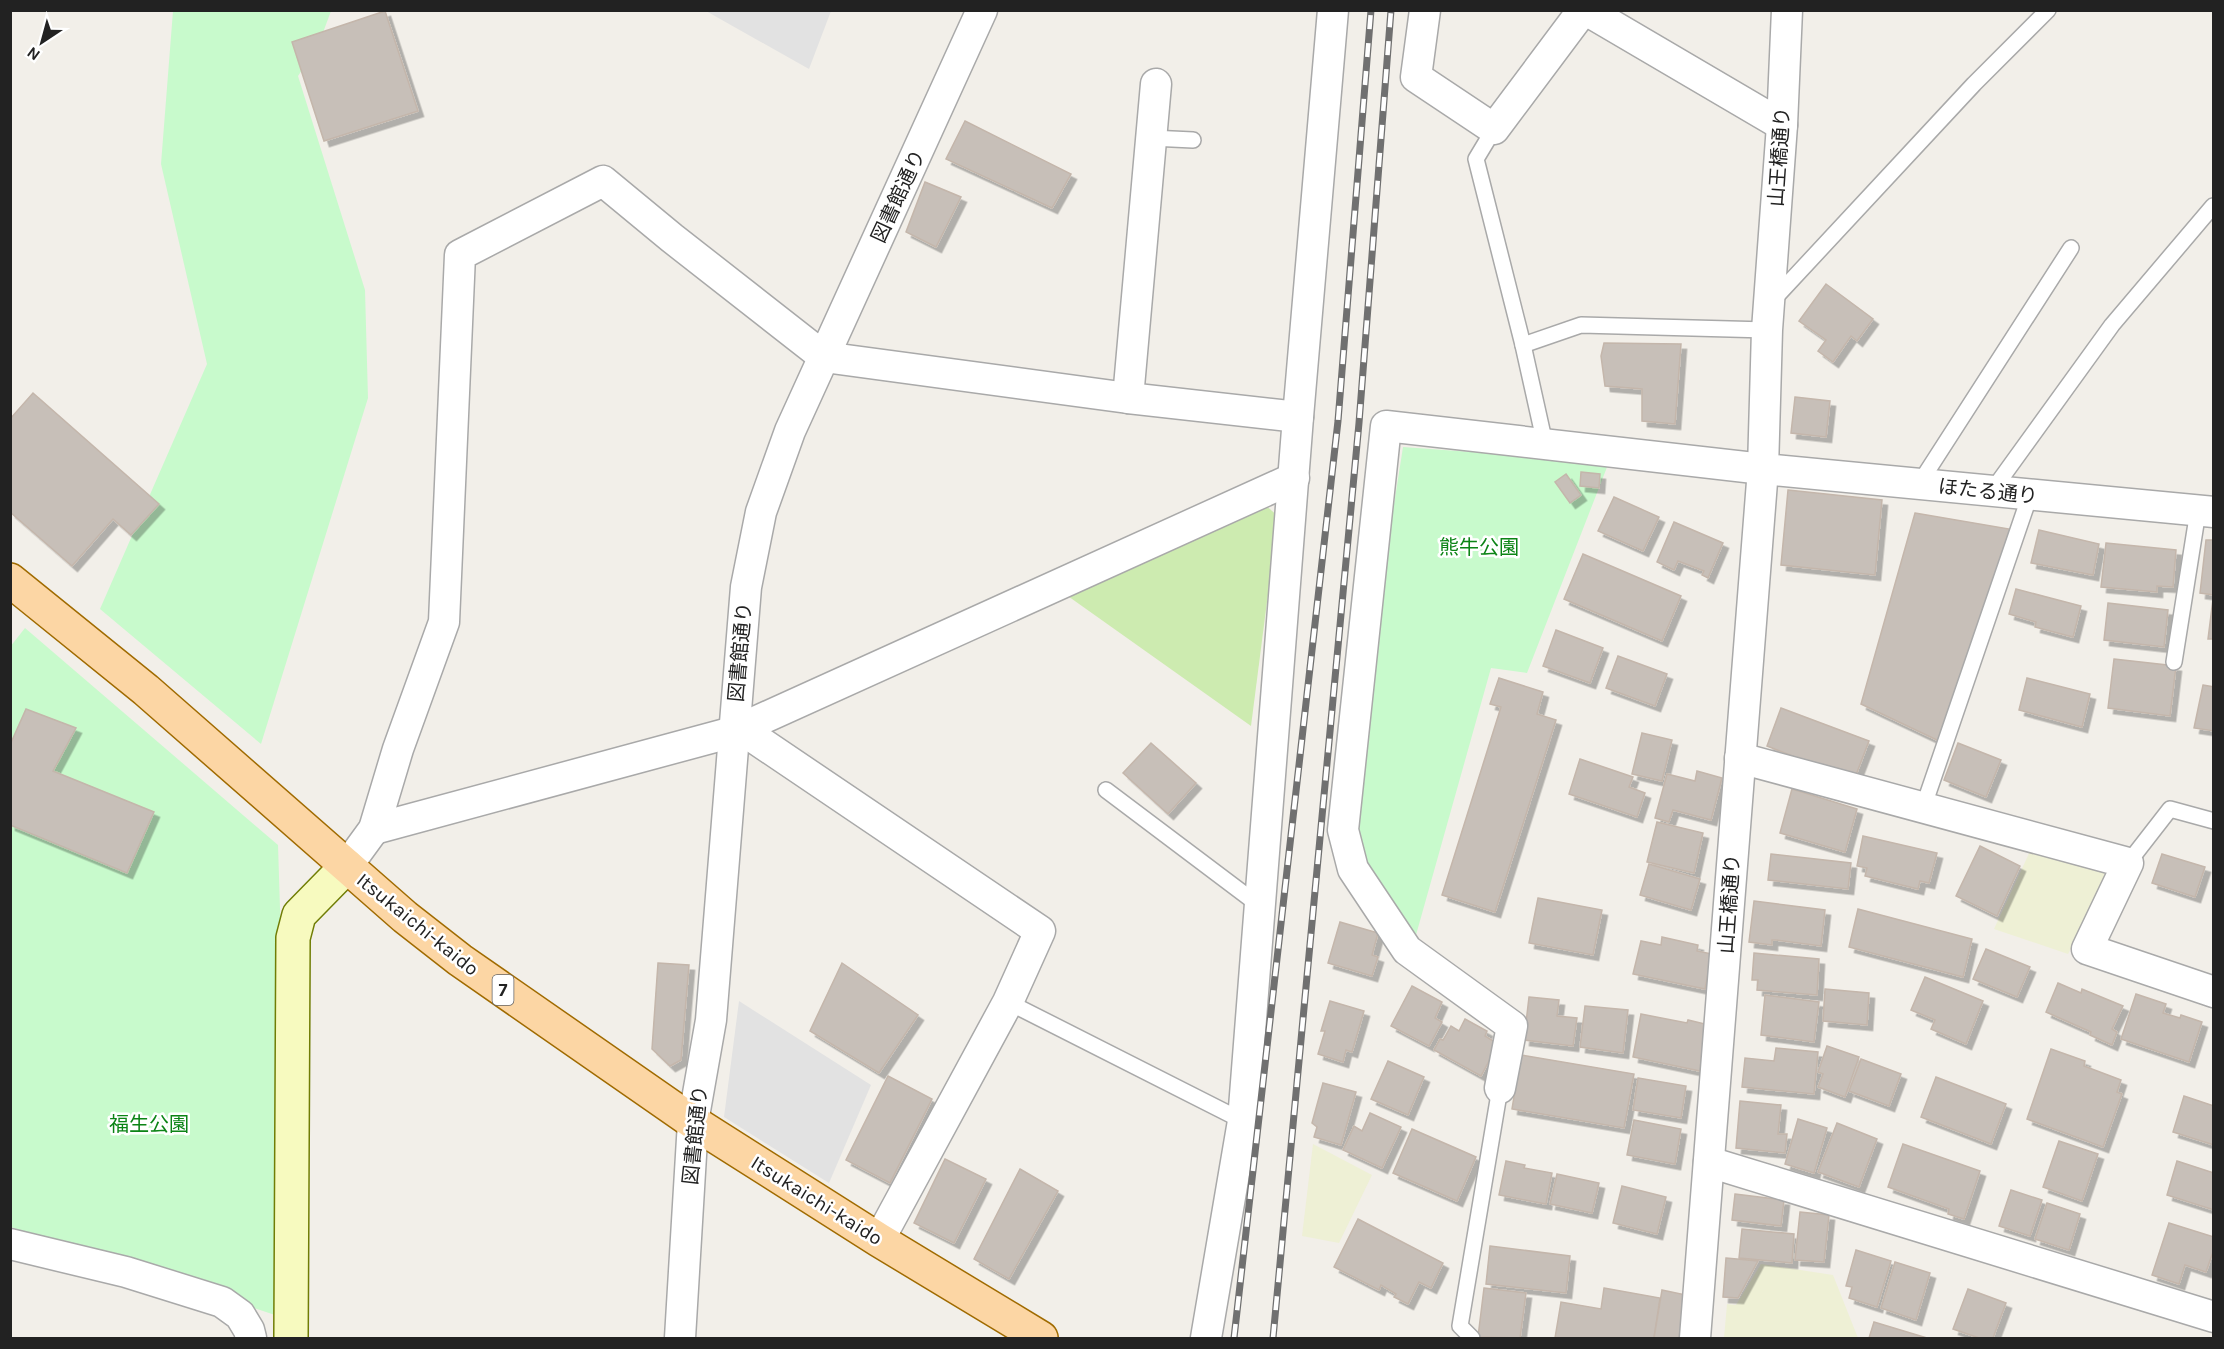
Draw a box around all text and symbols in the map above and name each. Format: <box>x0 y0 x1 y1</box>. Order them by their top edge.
north arrow <box>12 12 72 72</box>
text: N <box>23 43 44 65</box>
street label: 山王橋通り <box>1765 106 1794 208</box>
street label: 図書館通り <box>867 146 930 246</box>
street label: ほたる通り <box>1937 475 2039 508</box>
park label: 熊牛公園 <box>1439 536 1519 559</box>
street label: 図書館通り <box>725 601 756 703</box>
street label: 山王橋通り <box>1715 853 1744 955</box>
street label: Itsukaichi-kaido <box>352 868 483 981</box>
road number: 7 <box>492 975 514 1005</box>
street label: 図書館通り <box>679 1084 712 1186</box>
park label: 福生公園 <box>109 1113 189 1136</box>
street label: Itsukaichi-kaido <box>747 1151 887 1250</box>

